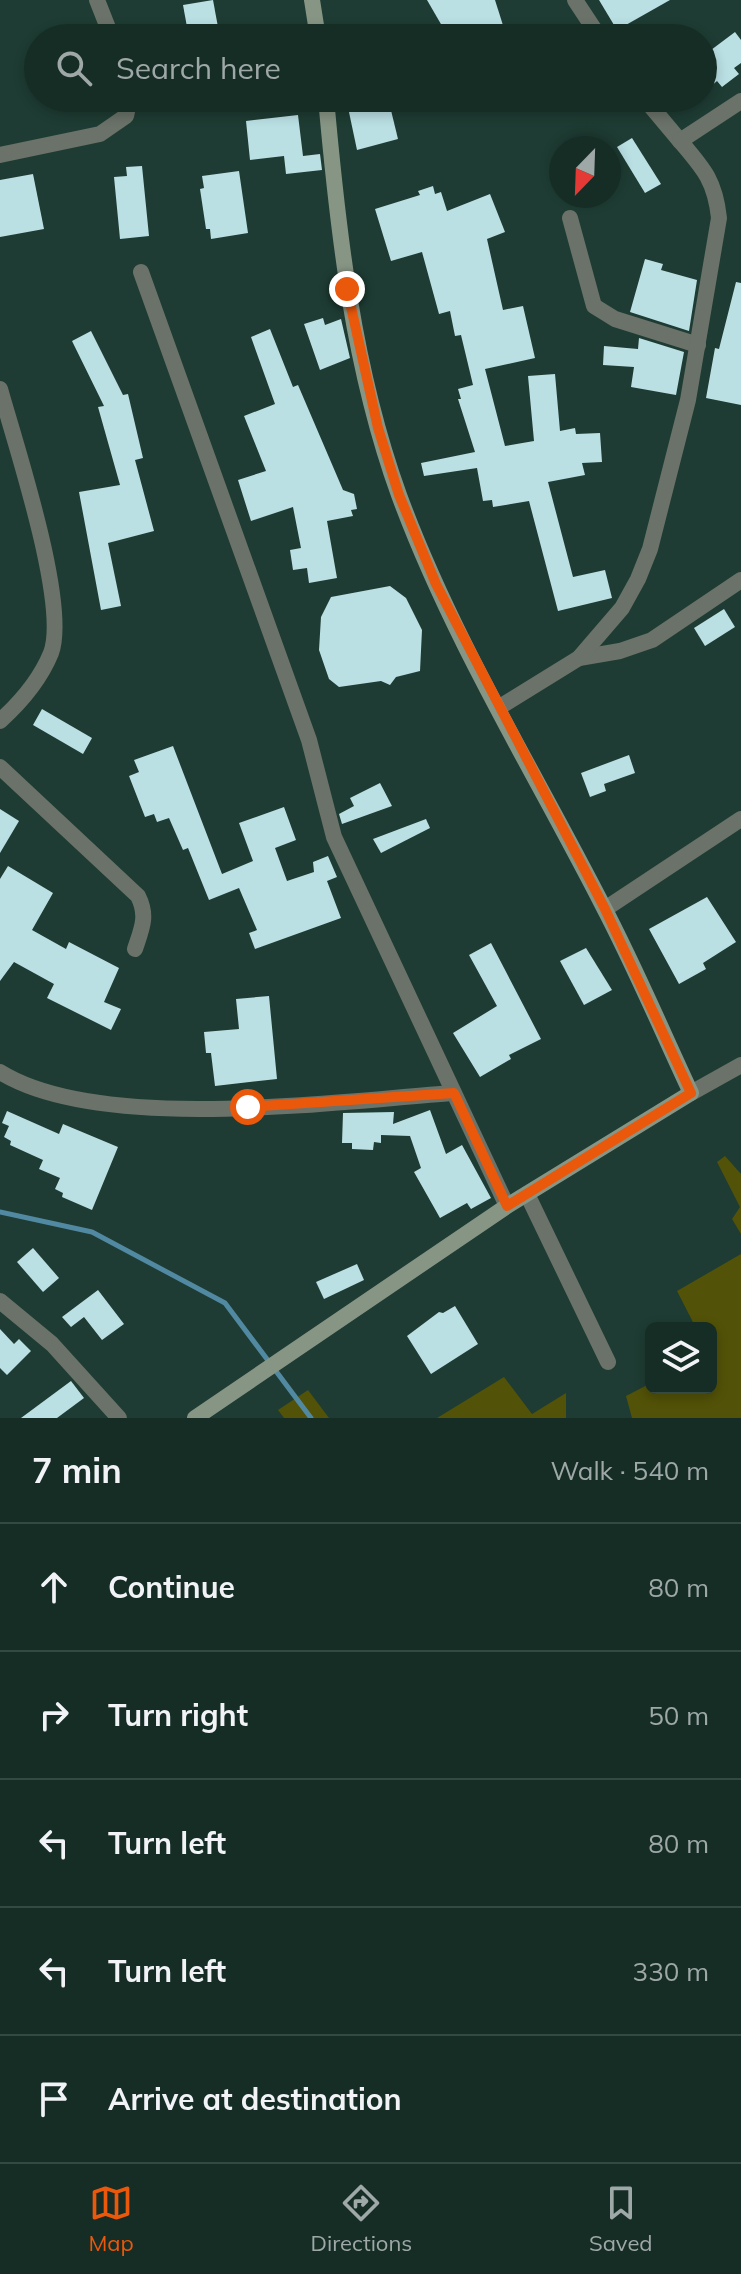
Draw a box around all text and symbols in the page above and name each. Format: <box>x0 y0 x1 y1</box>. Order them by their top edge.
search box <box>24 24 717 112</box>
icon: search <box>52 46 96 90</box>
text: Search here <box>116 49 281 87</box>
north arrow <box>549 136 621 208</box>
route end <box>329 271 365 307</box>
route start <box>230 1089 266 1125</box>
map controls <box>645 1322 717 1394</box>
button: layers <box>645 1322 717 1394</box>
text: 7 min <box>32 1449 122 1492</box>
text: Walk · 540 m <box>550 1454 709 1487</box>
icon: ahead <box>32 1565 76 1609</box>
text: Continue <box>108 1568 235 1606</box>
text: 80 m <box>648 1571 709 1604</box>
icon: right <box>32 1693 76 1737</box>
text: Turn right <box>108 1696 248 1734</box>
text: 50 m <box>648 1699 709 1732</box>
icon: left <box>32 1821 76 1865</box>
text: Turn left <box>108 1824 226 1862</box>
text: 80 m <box>648 1827 709 1860</box>
icon: left <box>32 1949 76 1993</box>
text: Turn left <box>108 1952 226 1990</box>
text: 330 m <box>633 1955 709 1988</box>
icon: arrive <box>32 2077 76 2121</box>
text: Arrive at destination <box>108 2080 402 2118</box>
tab: Map <box>88 2181 134 2257</box>
tab: Directions <box>311 2181 412 2257</box>
tab: Saved <box>589 2181 653 2257</box>

